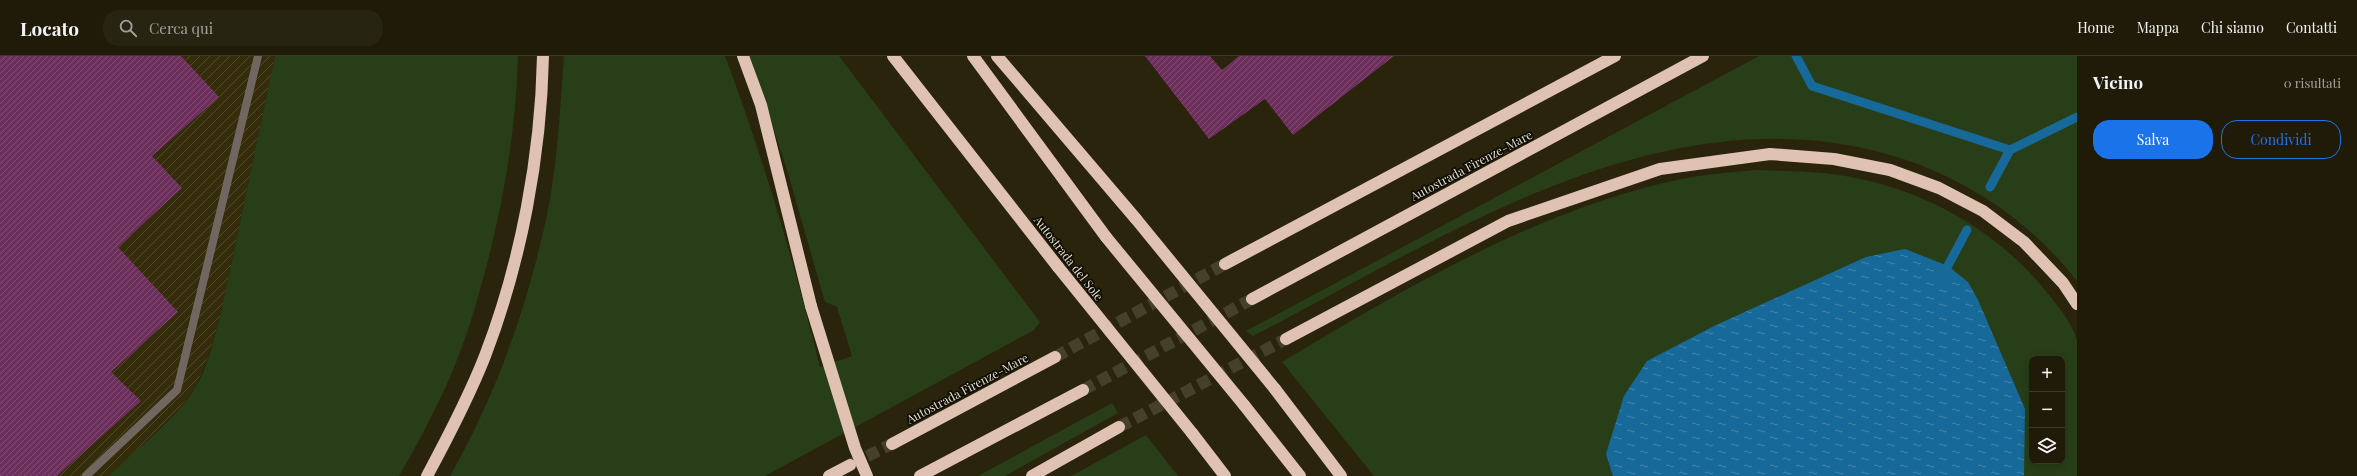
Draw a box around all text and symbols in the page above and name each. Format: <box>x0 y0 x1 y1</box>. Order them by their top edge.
search box <box>103 10 383 46</box>
text: Locato <box>20 15 79 41</box>
icon: search <box>117 17 139 39</box>
text: Cerca qui <box>149 18 213 38</box>
text: Home <box>2077 18 2115 37</box>
text: Mappa <box>2137 18 2179 37</box>
text: Chi siamo <box>2201 18 2264 37</box>
text: Contatti <box>2286 18 2337 37</box>
text: Vicino <box>2093 71 2143 93</box>
text: 0 risultati <box>2284 74 2341 91</box>
button: Salva <box>2093 120 2213 159</box>
button: Condividi <box>2221 120 2341 159</box>
street label: Autostrada Firenze-Mare <box>1406 126 1535 204</box>
street label: Autostrada del Sole <box>1030 212 1107 304</box>
street label: Autostrada Firenze-Mare <box>902 349 1031 427</box>
map controls <box>2029 356 2065 464</box>
button: + <box>2029 356 2065 392</box>
button: − <box>2029 392 2065 428</box>
button: layers <box>2029 428 2065 464</box>

